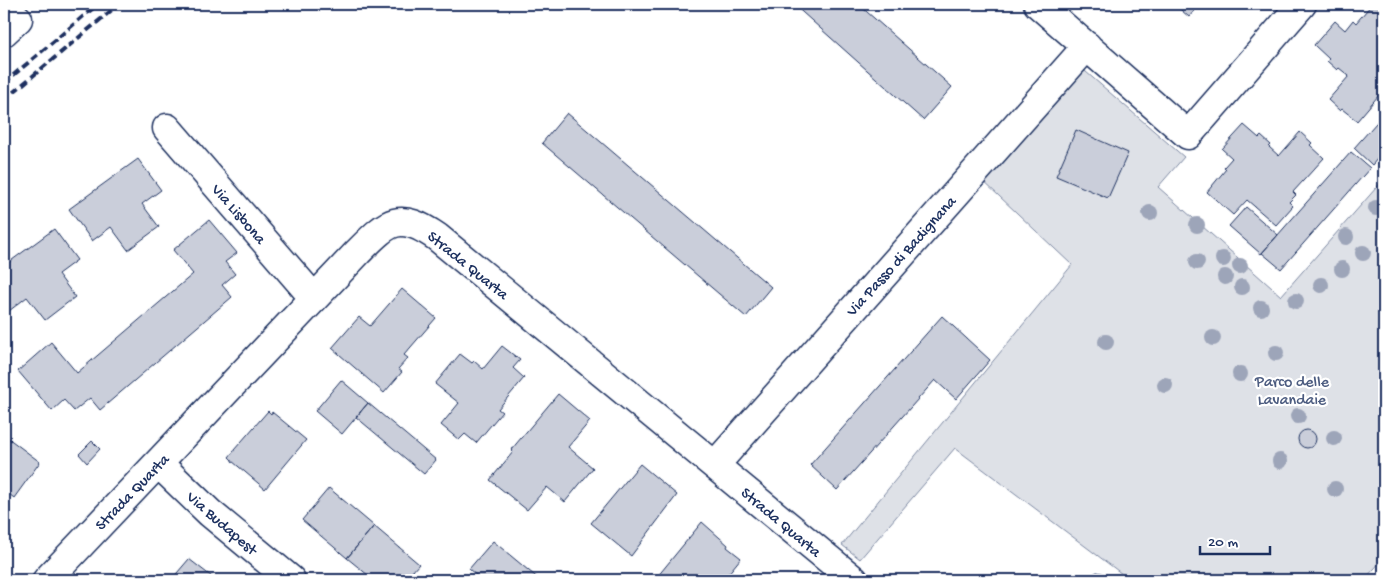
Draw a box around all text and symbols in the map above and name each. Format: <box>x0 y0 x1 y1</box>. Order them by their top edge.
street label: Via Lisbona <box>205 181 269 250</box>
street label: Via Passo di Badignana <box>843 192 962 322</box>
street label: Strada Quarta <box>422 228 512 306</box>
park label: Parco delle Lavandaie <box>1254 374 1330 411</box>
street label: Strada Quarta <box>92 451 175 536</box>
street label: Strada Quarta <box>736 485 825 563</box>
street label: Via Budapest <box>181 488 261 561</box>
scale bar <box>1200 524 1270 556</box>
text: 20 m <box>1208 534 1238 552</box>

